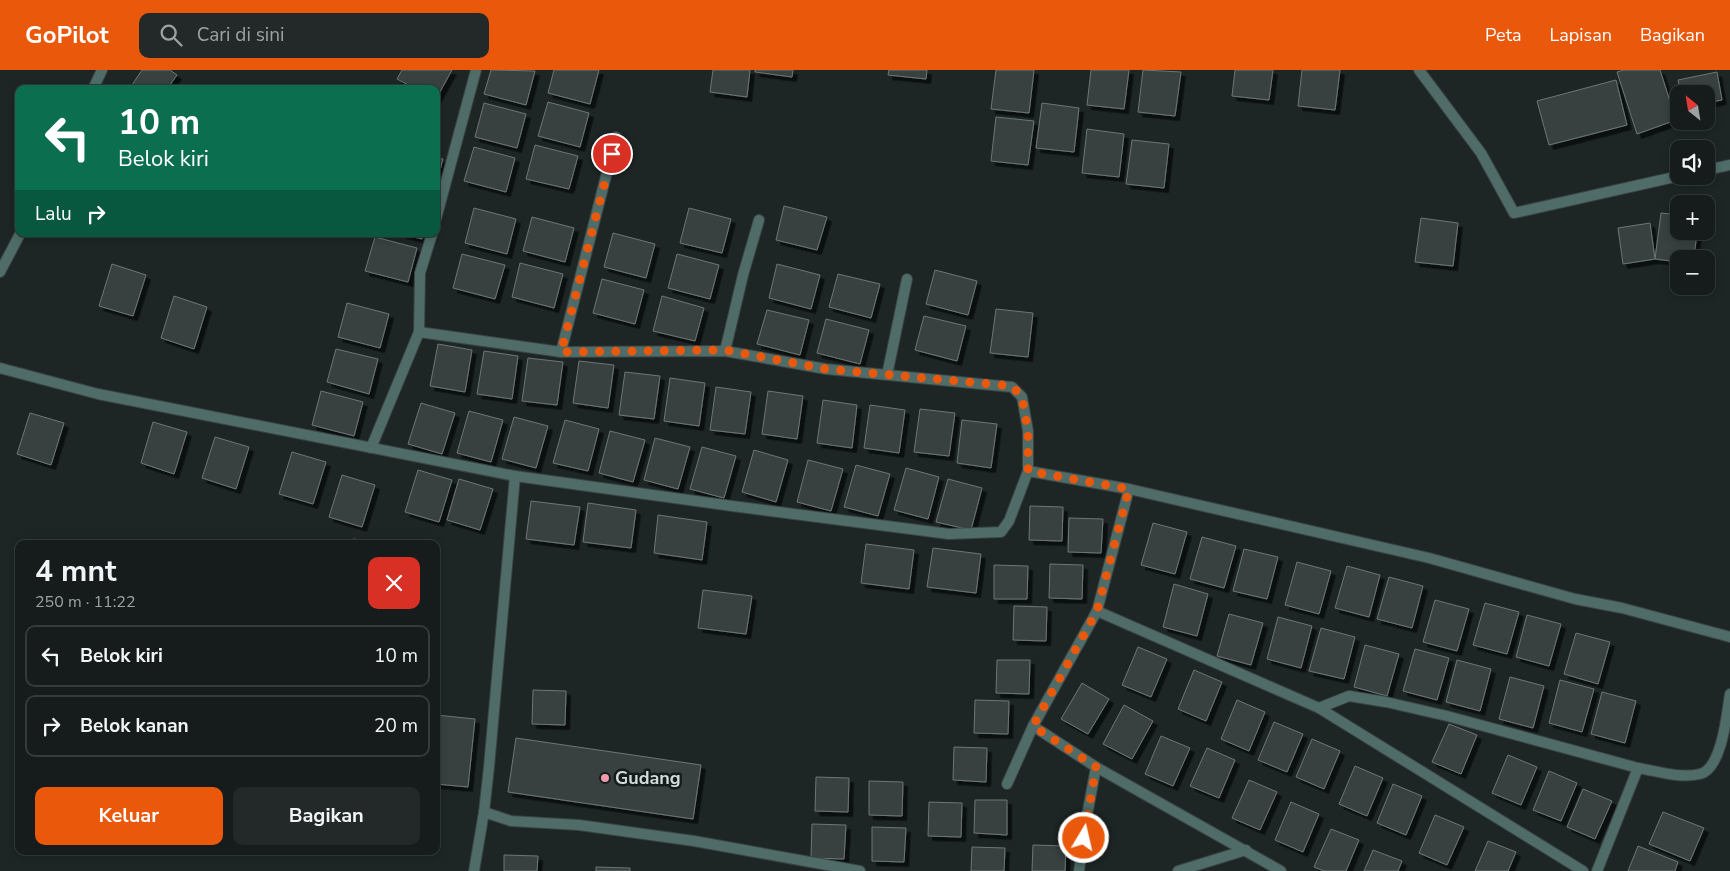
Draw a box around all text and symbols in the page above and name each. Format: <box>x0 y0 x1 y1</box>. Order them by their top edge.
search box <box>139 13 489 58</box>
text: GoPilot <box>25 19 109 51</box>
icon: search <box>157 21 185 49</box>
text: Cari di sini <box>197 22 284 48</box>
text: Peta <box>1485 23 1521 47</box>
text: Lapisan <box>1549 23 1612 47</box>
text: Bagikan <box>1640 23 1705 47</box>
north arrow <box>1670 85 1715 130</box>
map controls <box>1670 85 1715 295</box>
text: 10 m <box>118 99 200 146</box>
icon: left <box>35 105 100 170</box>
pin <box>591 133 633 175</box>
icon: arrive <box>598 140 626 168</box>
button: sound <box>1670 140 1715 185</box>
text: Belok kiri <box>118 144 209 174</box>
button: + <box>1670 195 1715 240</box>
icon: right <box>82 200 110 228</box>
text: Lalu <box>35 201 72 227</box>
button: − <box>1670 250 1715 295</box>
text: 4 mnt <box>35 551 116 592</box>
button: close <box>368 557 420 609</box>
text: 250 m · 11:22 <box>35 591 136 613</box>
icon: left <box>37 642 65 670</box>
text: Belok kiri <box>80 643 163 669</box>
text: 10 m <box>374 643 418 669</box>
icon: right <box>37 712 65 740</box>
text: Belok kanan <box>80 713 189 739</box>
text: 20 m <box>374 713 418 739</box>
place label: Gudang <box>615 766 681 790</box>
marker: Gudang <box>599 772 611 784</box>
button: Keluar <box>35 787 223 845</box>
button: Bagikan <box>233 787 420 845</box>
position arrow <box>1057 811 1109 863</box>

